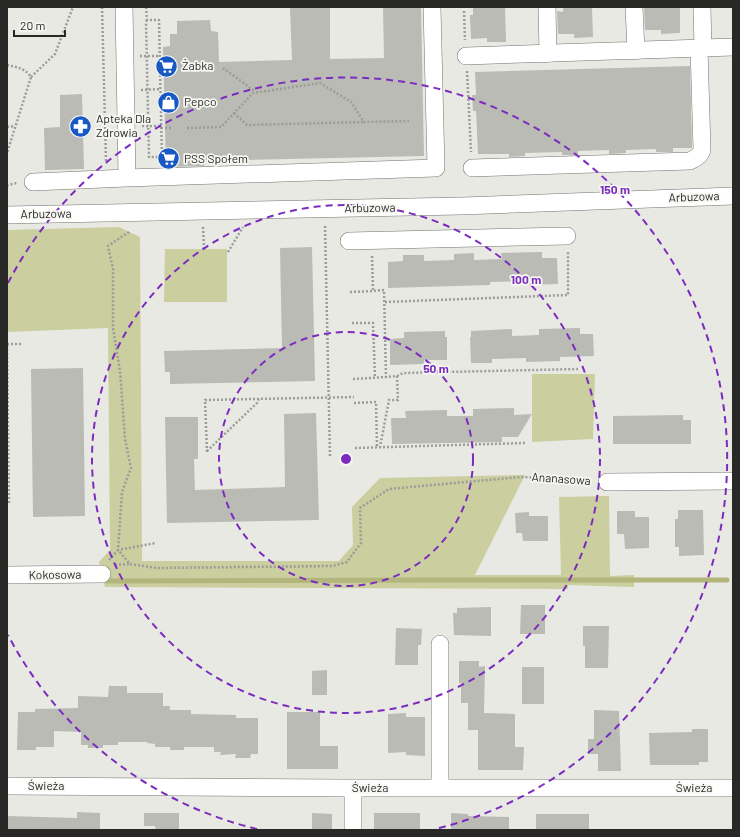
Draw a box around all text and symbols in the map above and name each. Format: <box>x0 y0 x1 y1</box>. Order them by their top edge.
scale bar <box>14 12 65 38</box>
text: 20 m <box>20 18 46 32</box>
supermarket icon: Żabka <box>153 53 179 79</box>
place label: Żabka <box>182 58 213 72</box>
shop icon: Pepco <box>155 89 181 115</box>
place label: Pepco <box>184 94 217 108</box>
place label: Apteka Dla Zdrowia <box>96 111 151 139</box>
pharmacy icon: Apteka Dla Zdrowia <box>67 113 93 139</box>
supermarket icon: PSS Społem <box>155 146 181 172</box>
place label: PSS Społem <box>184 151 248 165</box>
text: 150 m <box>600 182 630 196</box>
street label: Arbuzowa <box>668 188 720 204</box>
street label: Arbuzowa <box>344 200 396 214</box>
street label: Arbuzowa <box>20 206 72 220</box>
text: 100 m <box>511 272 541 286</box>
text: 50 m <box>423 361 449 375</box>
centre of rings <box>339 452 353 466</box>
street label: Ananasowa <box>531 469 591 487</box>
street label: Kokosowa <box>28 567 81 581</box>
street label: Świeża <box>28 778 64 792</box>
street label: Świeża <box>352 780 388 794</box>
street label: Świeża <box>676 780 712 794</box>

